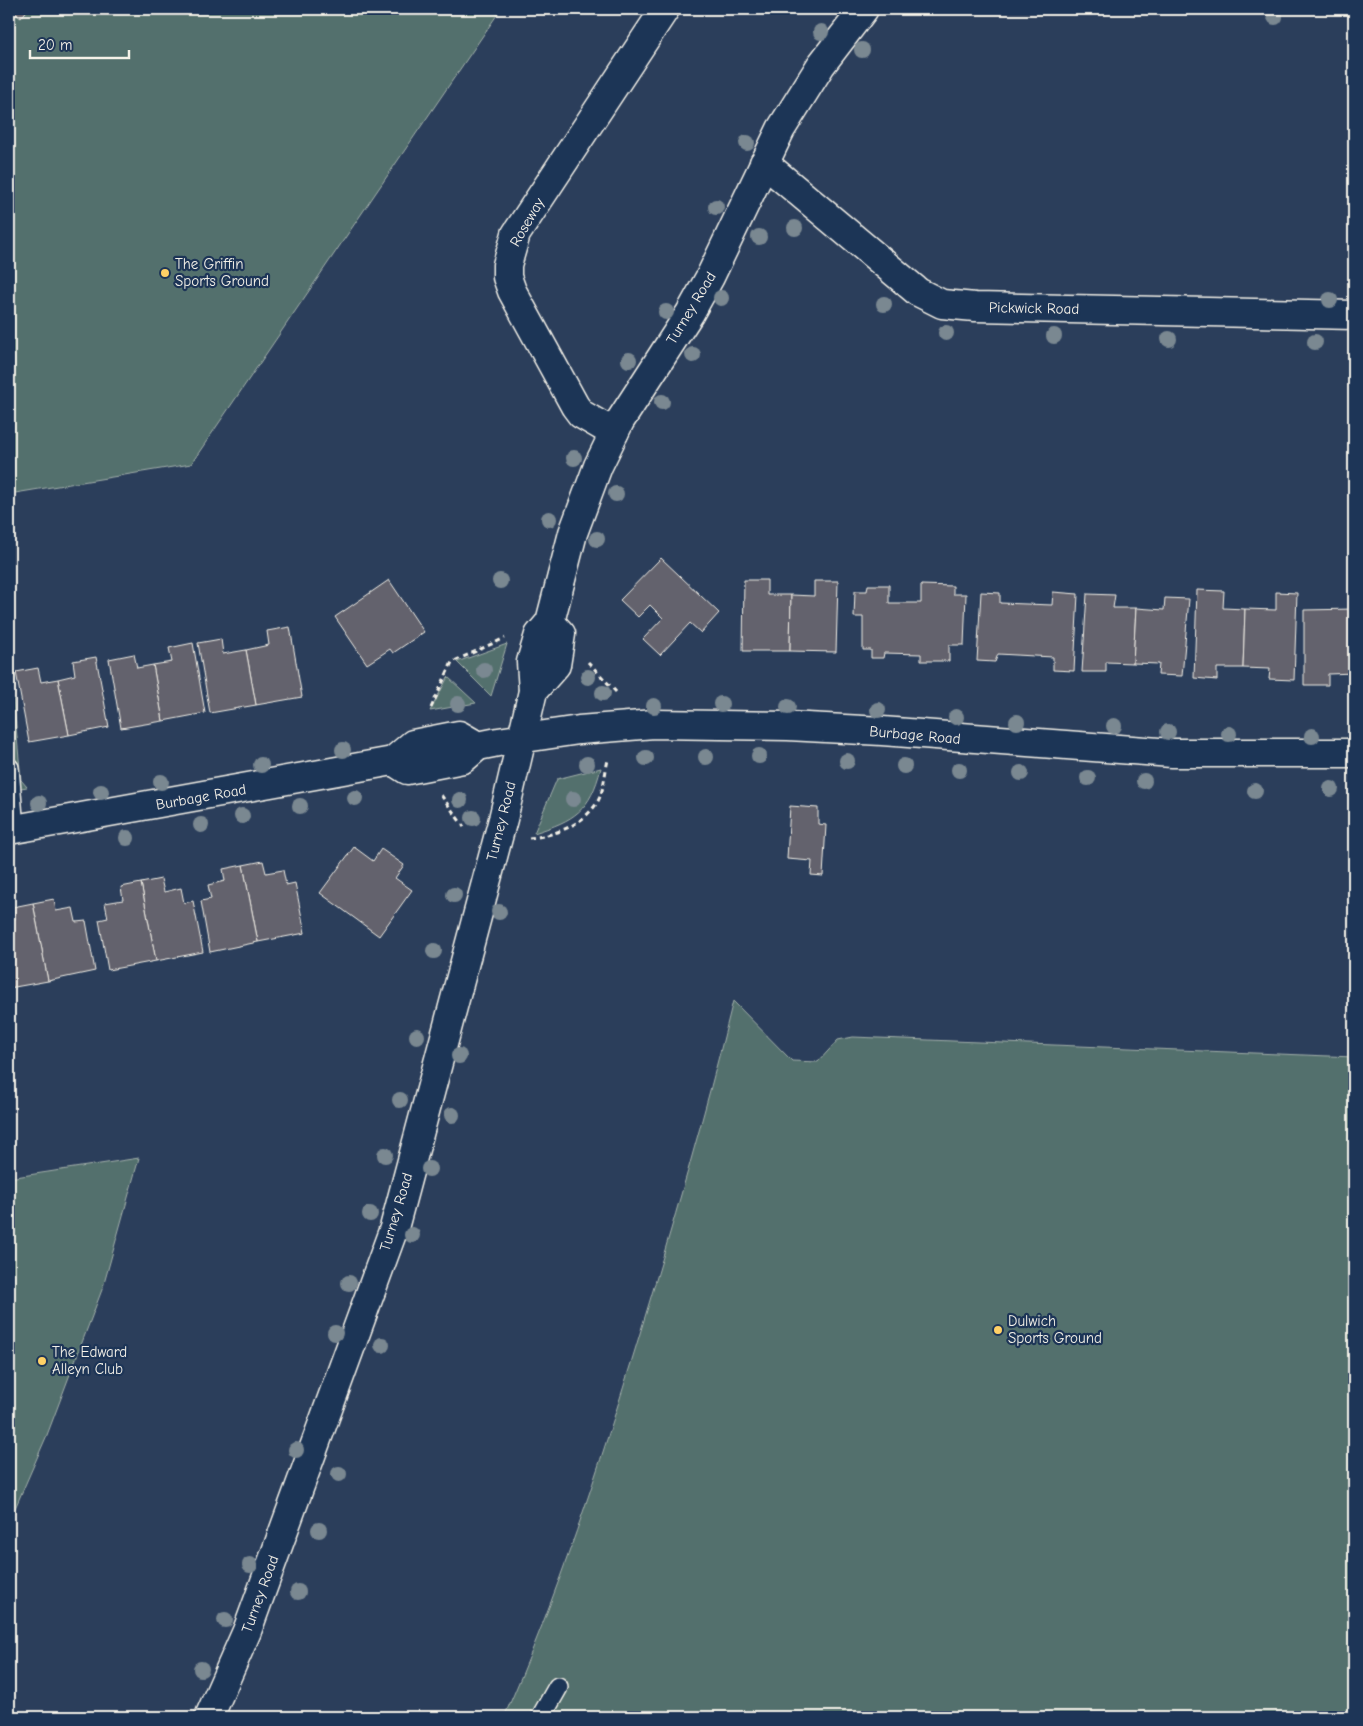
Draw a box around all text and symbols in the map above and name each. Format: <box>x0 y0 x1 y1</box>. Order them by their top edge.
scale bar <box>30 28 129 60</box>
text: 20 m <box>38 36 72 54</box>
street label: Roseway <box>506 194 548 250</box>
place label: The Griffin Sports Ground <box>175 255 269 290</box>
marker: The Griffin Sports Ground <box>159 267 171 279</box>
street label: Turney Road <box>662 268 720 348</box>
street label: Pickwick Road <box>989 298 1079 318</box>
street label: Burbage Road <box>869 722 961 748</box>
street label: Turney Road <box>482 779 520 863</box>
street label: Burbage Road <box>154 780 248 814</box>
street label: Turney Road <box>375 1170 417 1254</box>
place label: Dulwich Sports Ground <box>1008 1312 1102 1347</box>
marker: Dulwich Sports Ground <box>992 1324 1004 1336</box>
place label: The Edward Alleyn Club <box>52 1343 127 1378</box>
marker: The Edward Alleyn Club <box>36 1355 48 1367</box>
street label: Turney Road <box>238 1553 282 1635</box>

